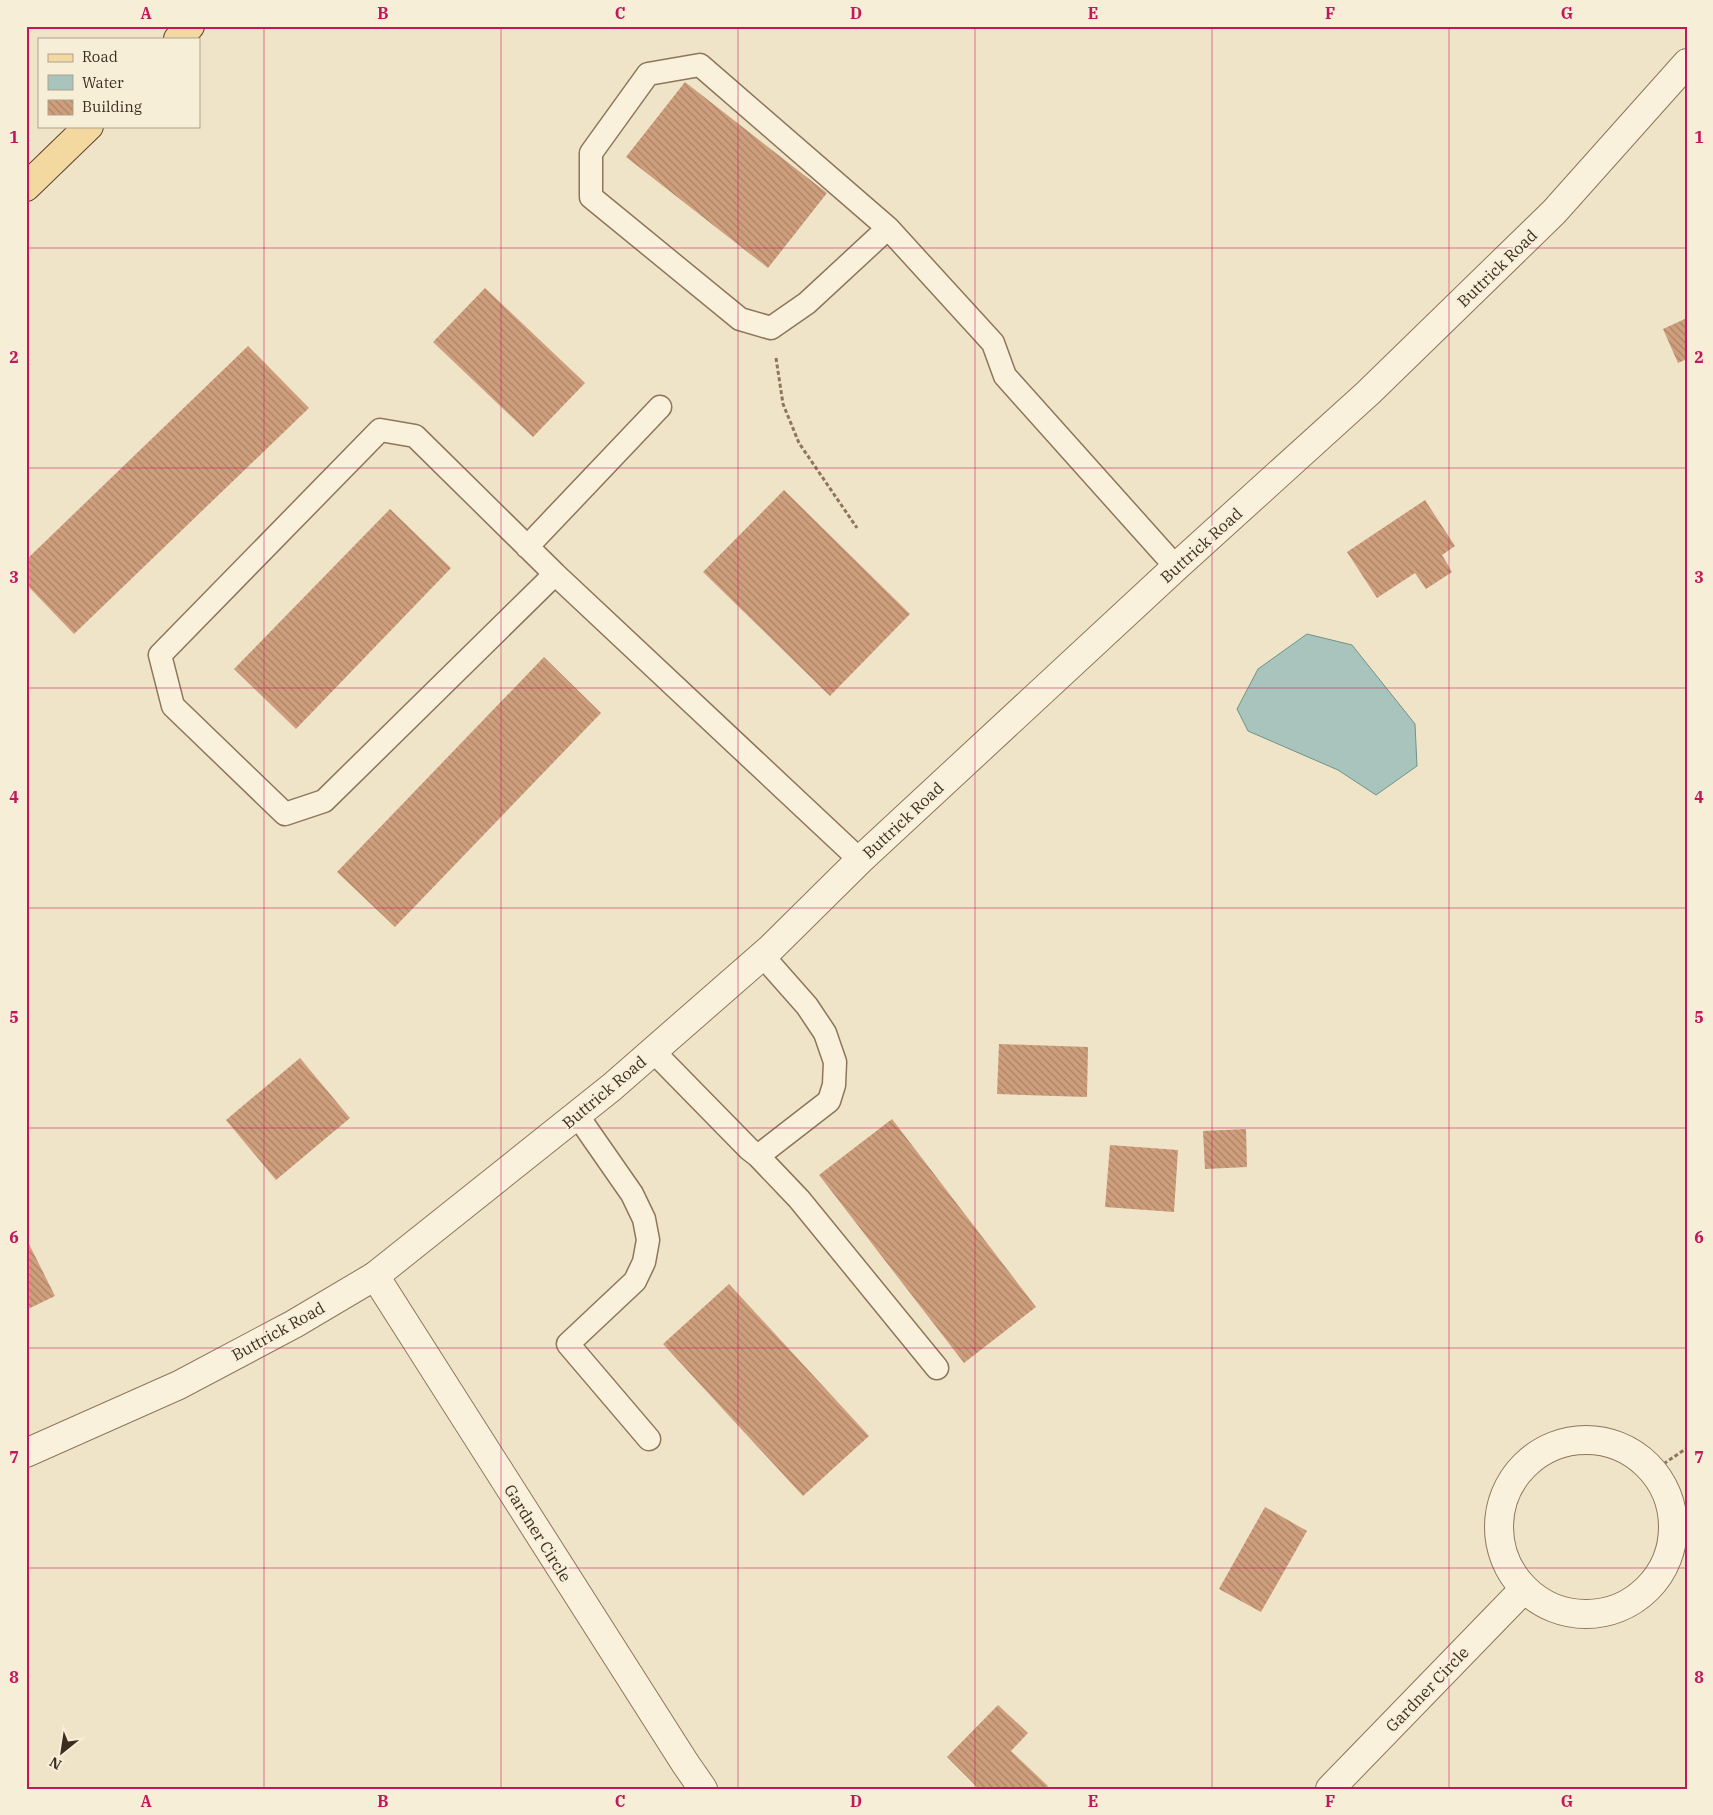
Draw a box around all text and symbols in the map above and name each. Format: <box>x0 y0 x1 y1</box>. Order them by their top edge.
text: A <box>140 3 152 23</box>
text: B <box>377 3 389 23</box>
text: C <box>615 3 625 23</box>
text: D <box>850 3 862 23</box>
text: E <box>1088 3 1098 23</box>
text: F <box>1325 3 1335 23</box>
text: G <box>1561 3 1573 23</box>
legend <box>38 38 200 128</box>
text: Road <box>82 47 118 66</box>
text: Water <box>82 73 124 92</box>
text: Building <box>82 97 142 116</box>
text: 1 <box>9 127 19 147</box>
text: 1 <box>1694 127 1704 147</box>
street label: Buttrick Road <box>1453 225 1541 311</box>
text: 2 <box>9 347 19 367</box>
text: 2 <box>1694 347 1704 367</box>
street label: Buttrick Road <box>1156 503 1246 587</box>
text: 3 <box>9 567 19 587</box>
text: 3 <box>1694 567 1704 587</box>
street label: Buttrick Road <box>858 777 948 863</box>
text: 4 <box>9 787 19 807</box>
text: 4 <box>1694 787 1704 807</box>
text: 5 <box>9 1007 19 1027</box>
text: 5 <box>1694 1007 1704 1027</box>
street label: Buttrick Road <box>558 1051 650 1133</box>
text: 6 <box>9 1227 19 1247</box>
text: 6 <box>1694 1227 1704 1247</box>
street label: Buttrick Road <box>228 1297 328 1365</box>
text: 7 <box>9 1447 19 1467</box>
text: 7 <box>1694 1447 1704 1467</box>
street label: Gardner Circle <box>500 1481 576 1585</box>
street label: Gardner Circle <box>1381 1642 1473 1736</box>
text: 8 <box>9 1667 19 1687</box>
text: 8 <box>1694 1667 1704 1687</box>
north arrow <box>38 1728 88 1778</box>
text: N <box>46 1753 65 1774</box>
text: A <box>140 1791 152 1811</box>
text: B <box>377 1791 389 1811</box>
text: C <box>615 1791 625 1811</box>
text: D <box>850 1791 862 1811</box>
text: E <box>1088 1791 1098 1811</box>
text: F <box>1325 1791 1335 1811</box>
text: G <box>1561 1791 1573 1811</box>

